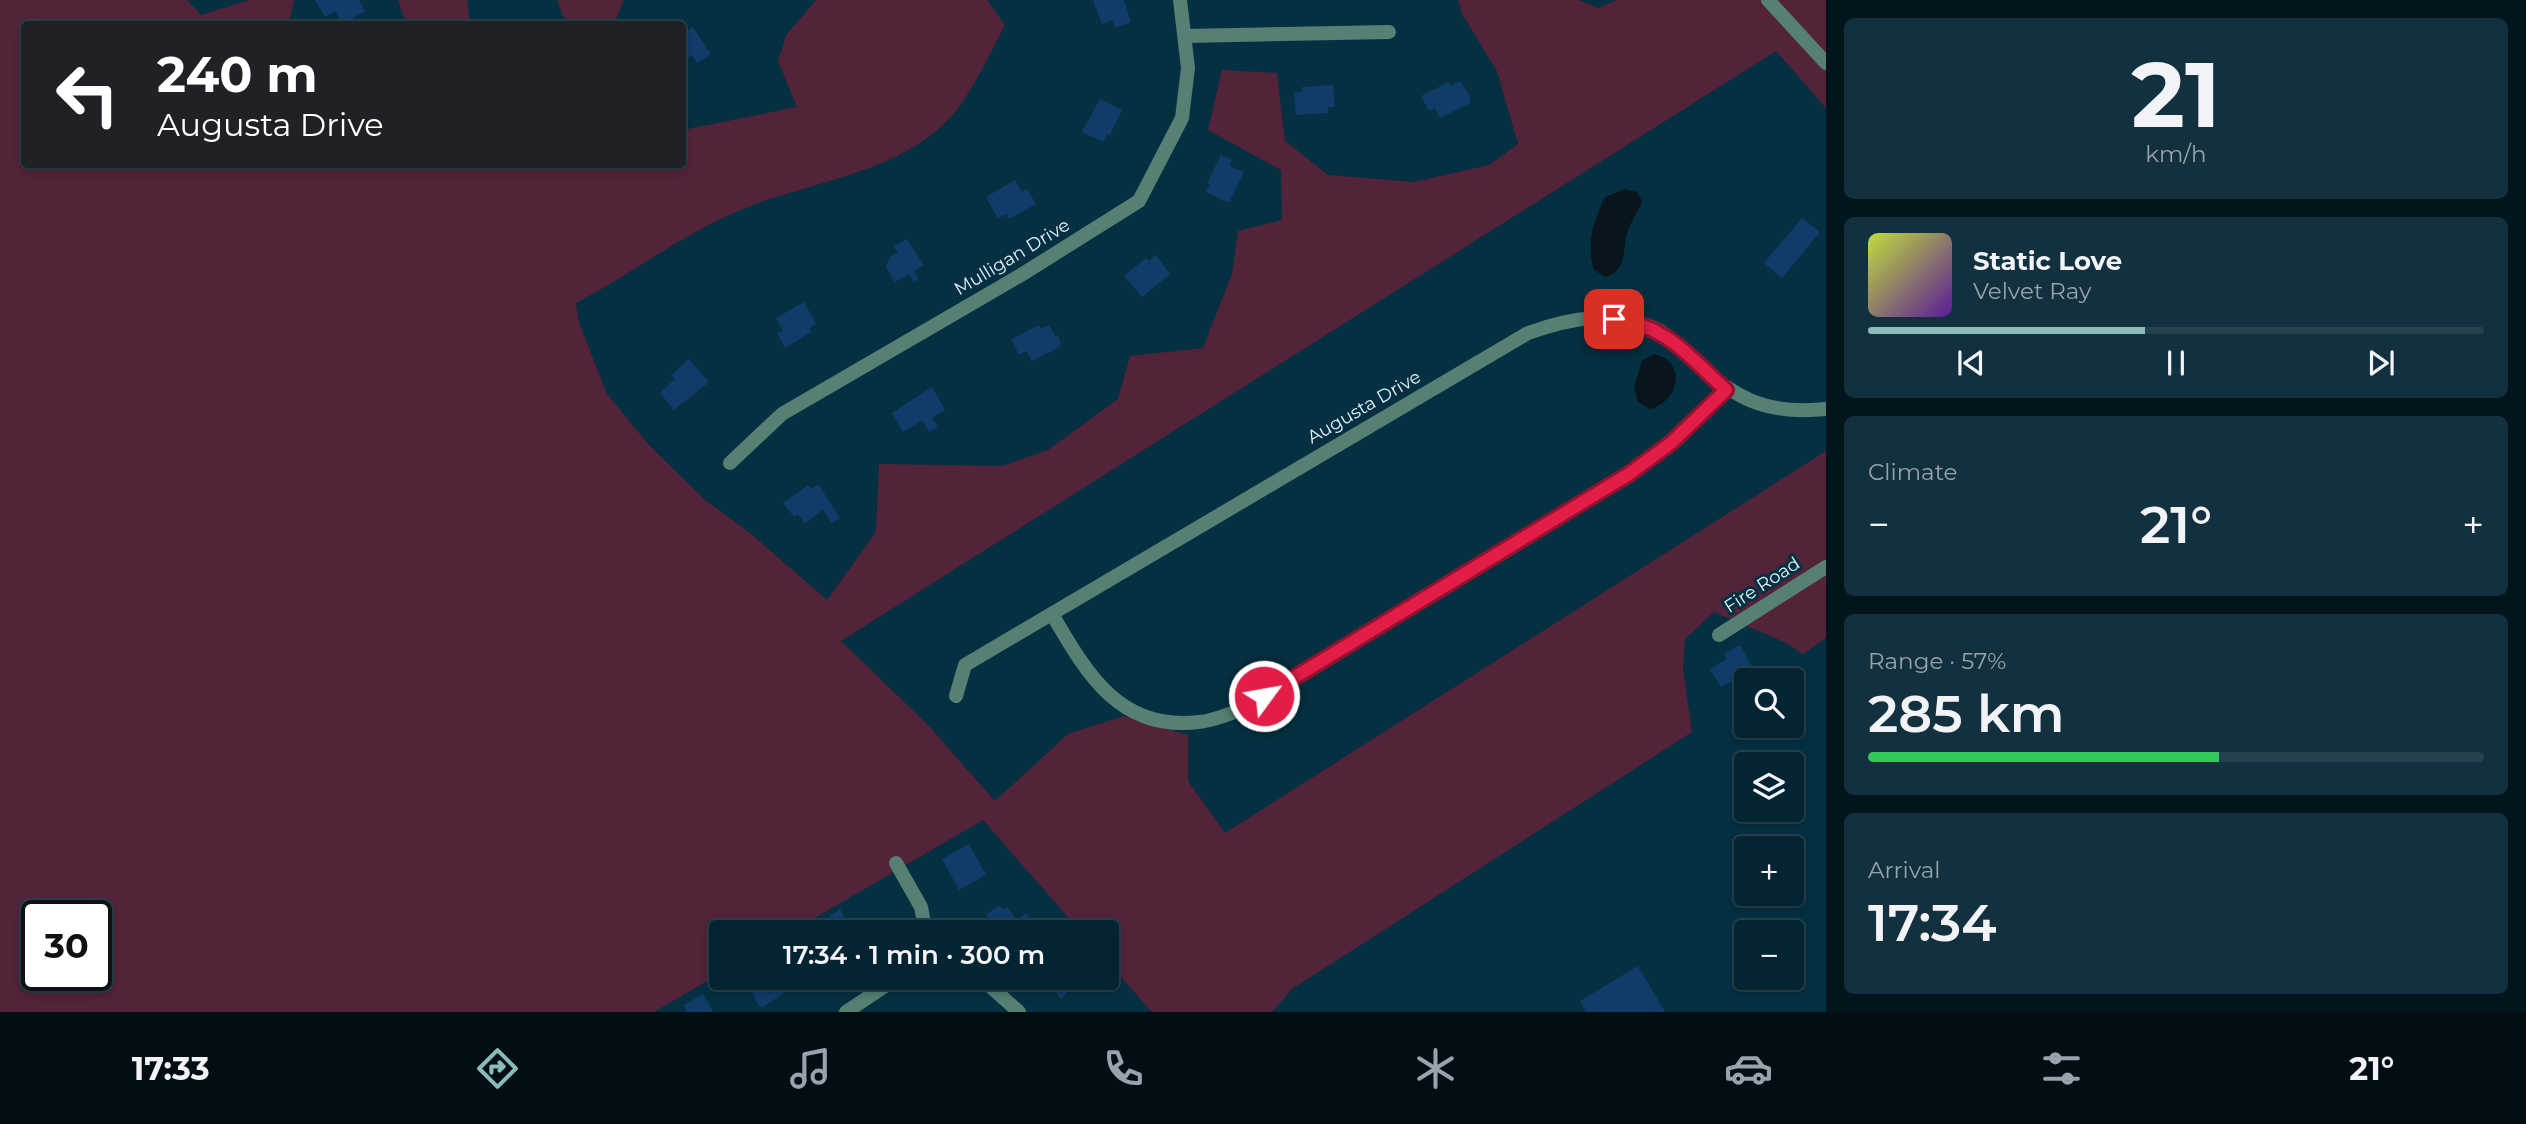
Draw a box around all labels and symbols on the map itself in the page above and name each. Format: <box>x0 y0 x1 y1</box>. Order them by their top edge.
street label: Mulligan Drive <box>950 214 1074 300</box>
pin <box>1584 289 1644 349</box>
street label: Augusta Drive <box>1303 366 1425 448</box>
street label: Fire Road <box>1720 552 1804 618</box>
position arrow <box>1227 659 1301 733</box>
speed limit sign: 30 <box>21 900 112 991</box>

